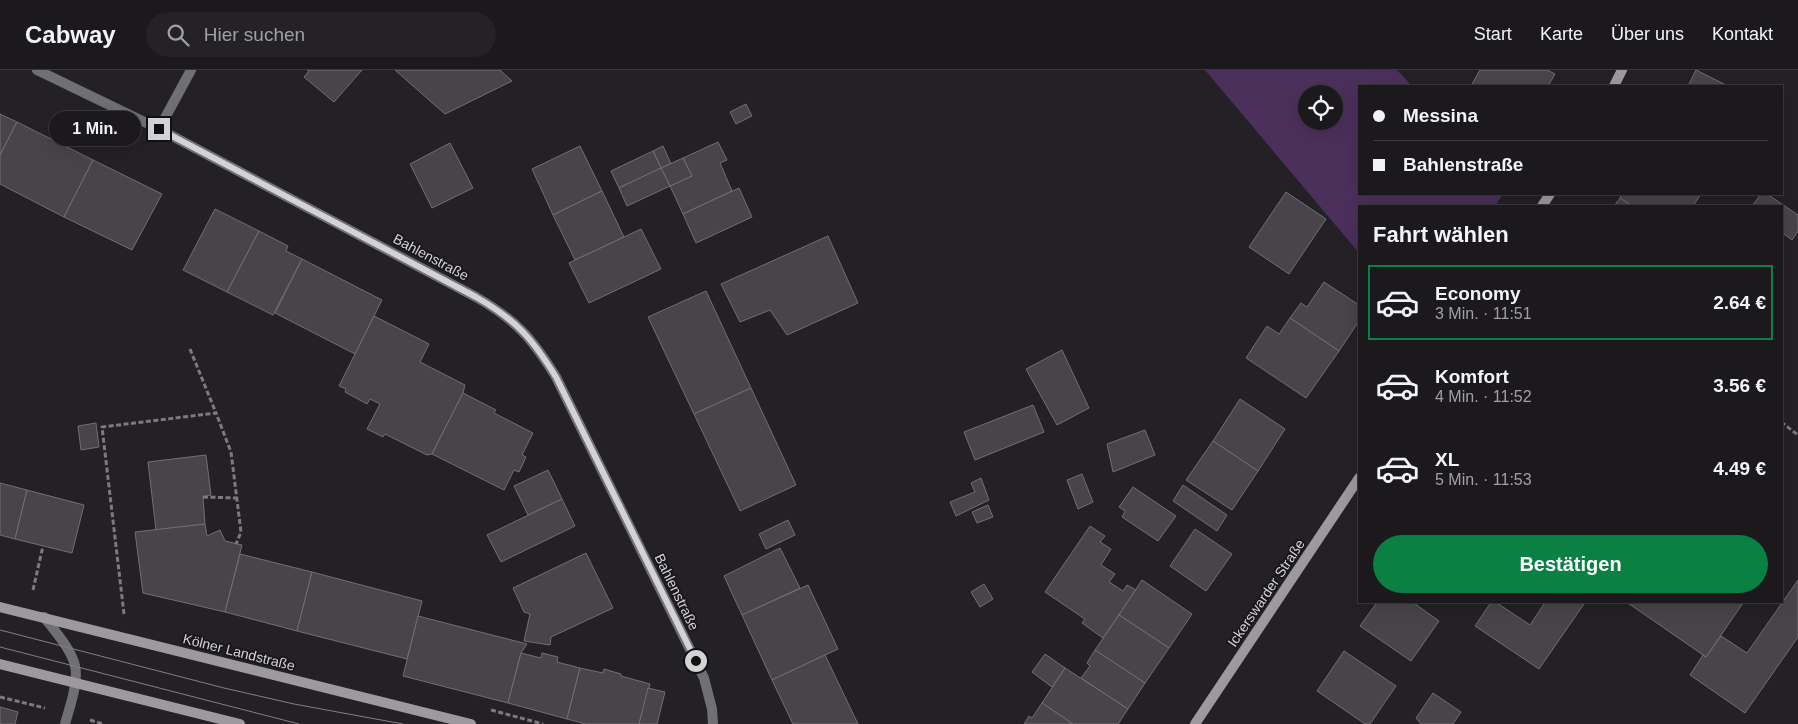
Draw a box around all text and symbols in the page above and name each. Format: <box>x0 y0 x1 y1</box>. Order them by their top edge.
search box <box>146 12 496 57</box>
text: Cabway <box>25 21 116 48</box>
icon: search <box>164 21 192 49</box>
text: Hier suchen <box>204 24 305 45</box>
text: Start <box>1474 24 1512 44</box>
text: Karte <box>1540 24 1583 44</box>
text: Über uns <box>1611 24 1684 44</box>
text: Kontakt <box>1712 24 1773 44</box>
map controls <box>1298 85 1343 130</box>
button: locate <box>1298 85 1343 130</box>
text: Messina <box>1403 105 1478 126</box>
callout: 1 Min. <box>49 112 142 146</box>
route end <box>148 118 170 140</box>
text: 1 Min. <box>72 120 118 137</box>
text: Bahlenstraße <box>1403 154 1523 175</box>
text: Fahrt wählen <box>1373 222 1509 247</box>
street label: Bahlenstraße <box>390 230 472 284</box>
icon: car <box>1375 280 1420 325</box>
text: Economy <box>1435 283 1521 304</box>
text: 2.64 € <box>1713 292 1766 313</box>
text: 3 Min. · 11:51 <box>1435 305 1532 322</box>
icon: car <box>1375 363 1420 408</box>
text: Komfort <box>1435 366 1509 387</box>
text: 3.56 € <box>1713 375 1766 396</box>
text: 4 Min. · 11:52 <box>1435 388 1532 405</box>
icon: car <box>1375 446 1420 491</box>
text: XL <box>1435 449 1459 470</box>
text: 4.49 € <box>1713 458 1766 479</box>
text: 5 Min. · 11:53 <box>1435 471 1532 488</box>
button: Bestätigen <box>1373 535 1768 593</box>
street label: Ickerswarder Straße <box>1224 536 1308 650</box>
street label: Bahlenstraße <box>652 551 703 633</box>
street label: Kölner Landstraße <box>181 630 297 674</box>
route start <box>685 650 707 672</box>

